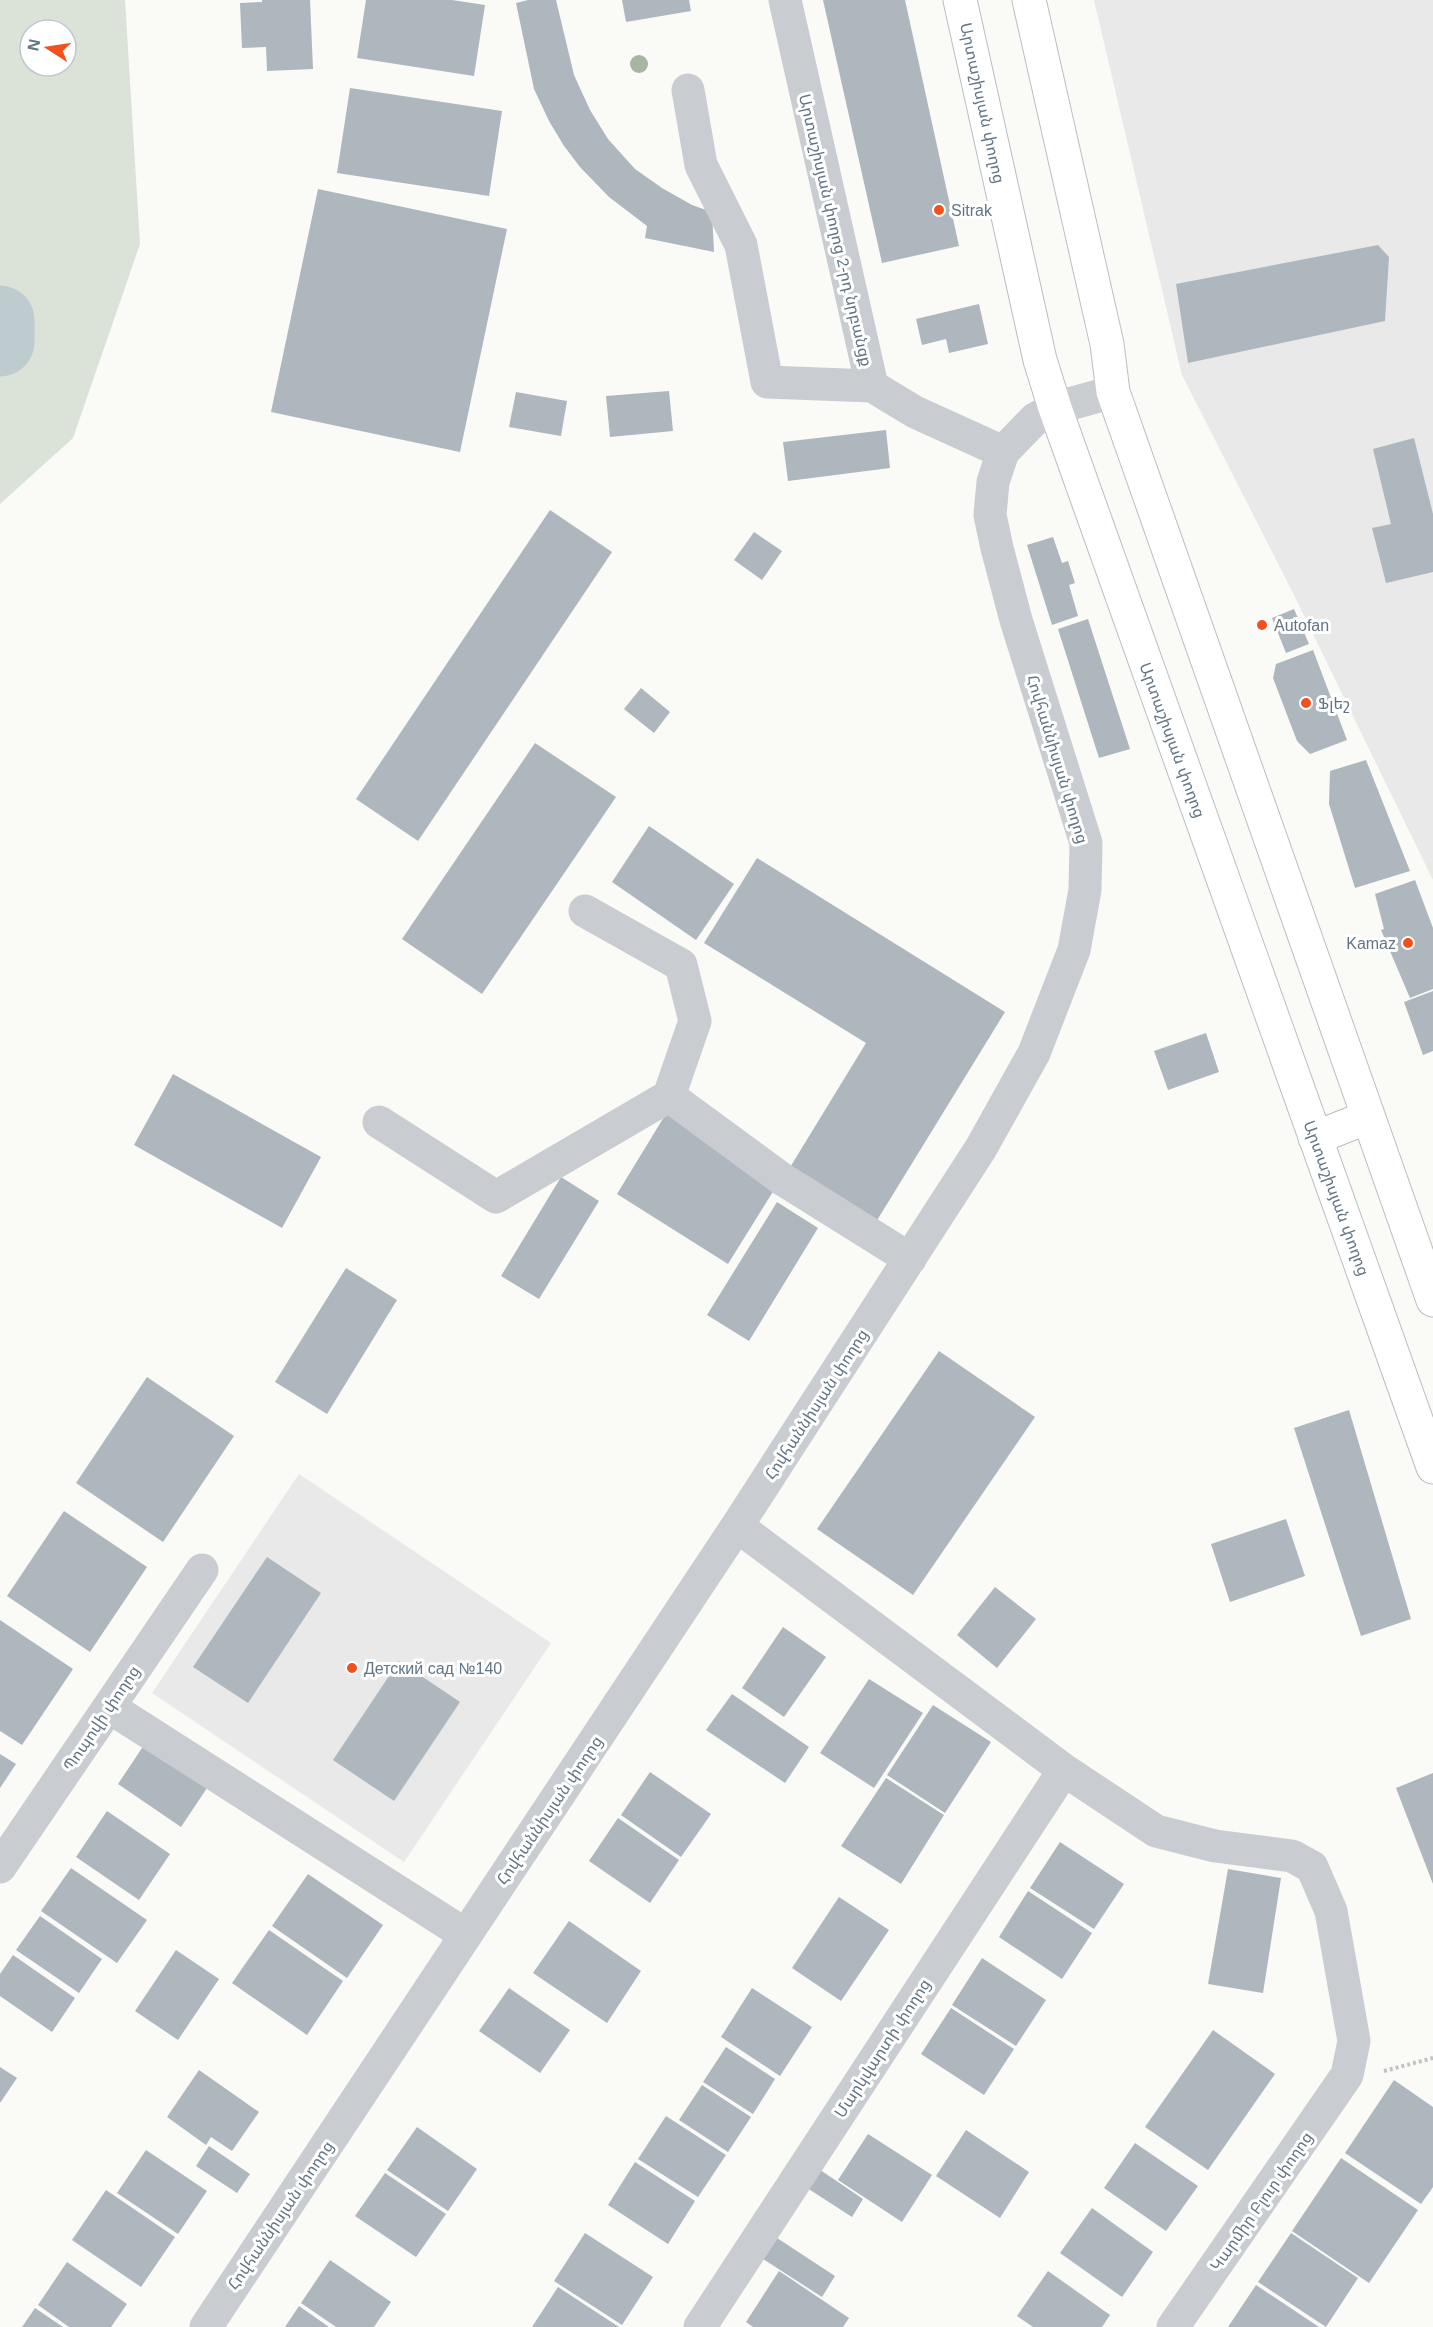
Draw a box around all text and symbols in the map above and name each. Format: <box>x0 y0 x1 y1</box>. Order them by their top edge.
north arrow <box>18 18 78 78</box>
street label: Արտաշիսյան փողոց <box>956 21 1008 185</box>
text: N <box>24 38 43 52</box>
street label: Արտաշիսյան փողոց 2-րդ նրբանցք <box>795 92 875 368</box>
place label: Sitrak <box>951 202 993 219</box>
marker: Sitrak <box>932 203 946 217</box>
place label: Autofan <box>1274 617 1329 634</box>
marker: Autofan <box>1255 618 1269 632</box>
street label: Արտաշիսյան փողոց <box>1136 660 1209 820</box>
street label: Հովհաննիսյան փողոց <box>1023 673 1091 846</box>
place label: Ֆլեշ <box>1318 695 1350 713</box>
marker: Ֆլեշ <box>1299 696 1313 710</box>
place label: Kamaz <box>1346 935 1396 952</box>
marker: Kamaz <box>1401 936 1415 950</box>
street label: Արտաշիսյան փողոց <box>1300 1118 1373 1278</box>
street label: Հովհաննիսյան փողոց <box>762 1326 872 1483</box>
place label: Детский сад №140 <box>364 1660 502 1677</box>
marker: Детский сад №140 <box>345 1661 359 1675</box>
street label: Պոպովի փողոց <box>60 1662 144 1775</box>
street label: Հովհաննիսյան փողոց <box>493 1733 606 1888</box>
street label: Մարկվարտի փողոց <box>831 1976 934 2121</box>
street label: Կարմիր Բլուր փողոց <box>1207 2129 1317 2274</box>
street label: Հովհաննիսյան փողոց <box>224 2138 337 2293</box>

